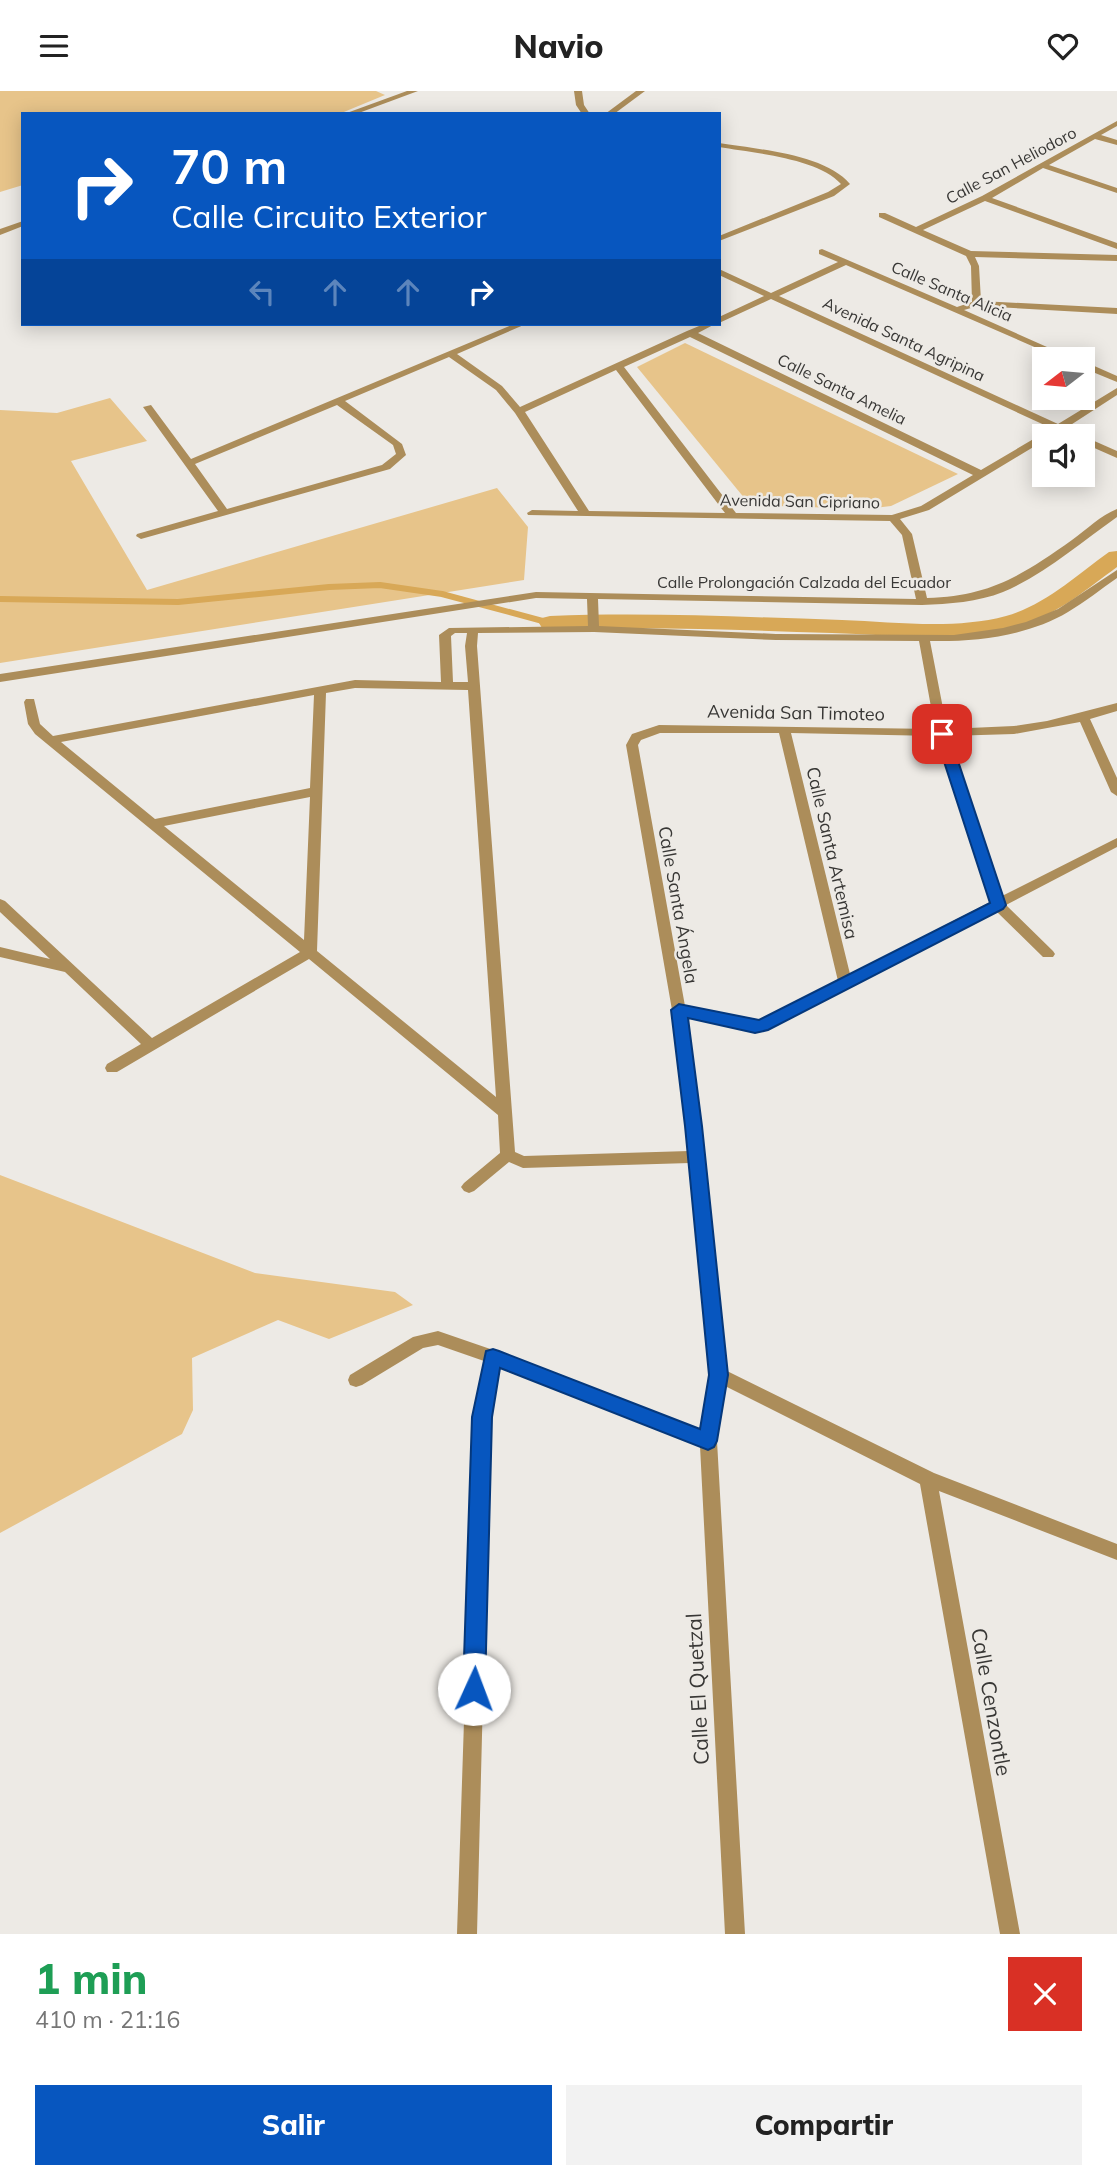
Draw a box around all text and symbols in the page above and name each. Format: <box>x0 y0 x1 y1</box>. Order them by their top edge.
text: Navio <box>513 26 604 66</box>
icon: menu <box>35 27 73 65</box>
icon: heart <box>1044 27 1082 65</box>
street label: Calle San Heliodoro <box>942 122 1080 208</box>
text: 70 m <box>171 135 287 196</box>
icon: right <box>56 140 147 231</box>
text: Calle Circuito Exterior <box>171 196 487 236</box>
street label: Calle Santa Alicia <box>888 256 1016 326</box>
icon: left <box>243 273 281 311</box>
icon: ahead <box>316 273 354 311</box>
icon: ahead <box>389 273 427 311</box>
icon: right <box>462 273 500 311</box>
street label: Avenida Santa Agripina <box>820 293 988 385</box>
north arrow <box>1032 347 1096 409</box>
map controls <box>1032 347 1095 487</box>
street label: Calle Santa Amelia <box>774 349 910 429</box>
button: sound <box>1032 424 1095 487</box>
street label: Avenida San Cipriano <box>720 490 880 512</box>
street label: Calle Prolongación Calzada del Ecuador <box>657 572 951 592</box>
street label: Avenida San Timoteo <box>707 699 885 726</box>
pin <box>912 704 972 764</box>
icon: arrive <box>923 715 961 753</box>
street label: Calle Santa Artemisa <box>801 764 864 941</box>
street label: Calle Santa Ángela <box>653 824 704 986</box>
street label: Calle El Quetzal <box>680 1613 714 1766</box>
street label: Calle Cenzontle <box>966 1626 1018 1778</box>
position arrow <box>437 1652 511 1726</box>
text: 1 min <box>35 1952 148 2005</box>
button: close <box>1008 1957 1082 2031</box>
text: 410 m · 21:16 <box>35 2005 180 2034</box>
button: Salir <box>35 2085 552 2165</box>
button: Compartir <box>566 2085 1082 2165</box>

